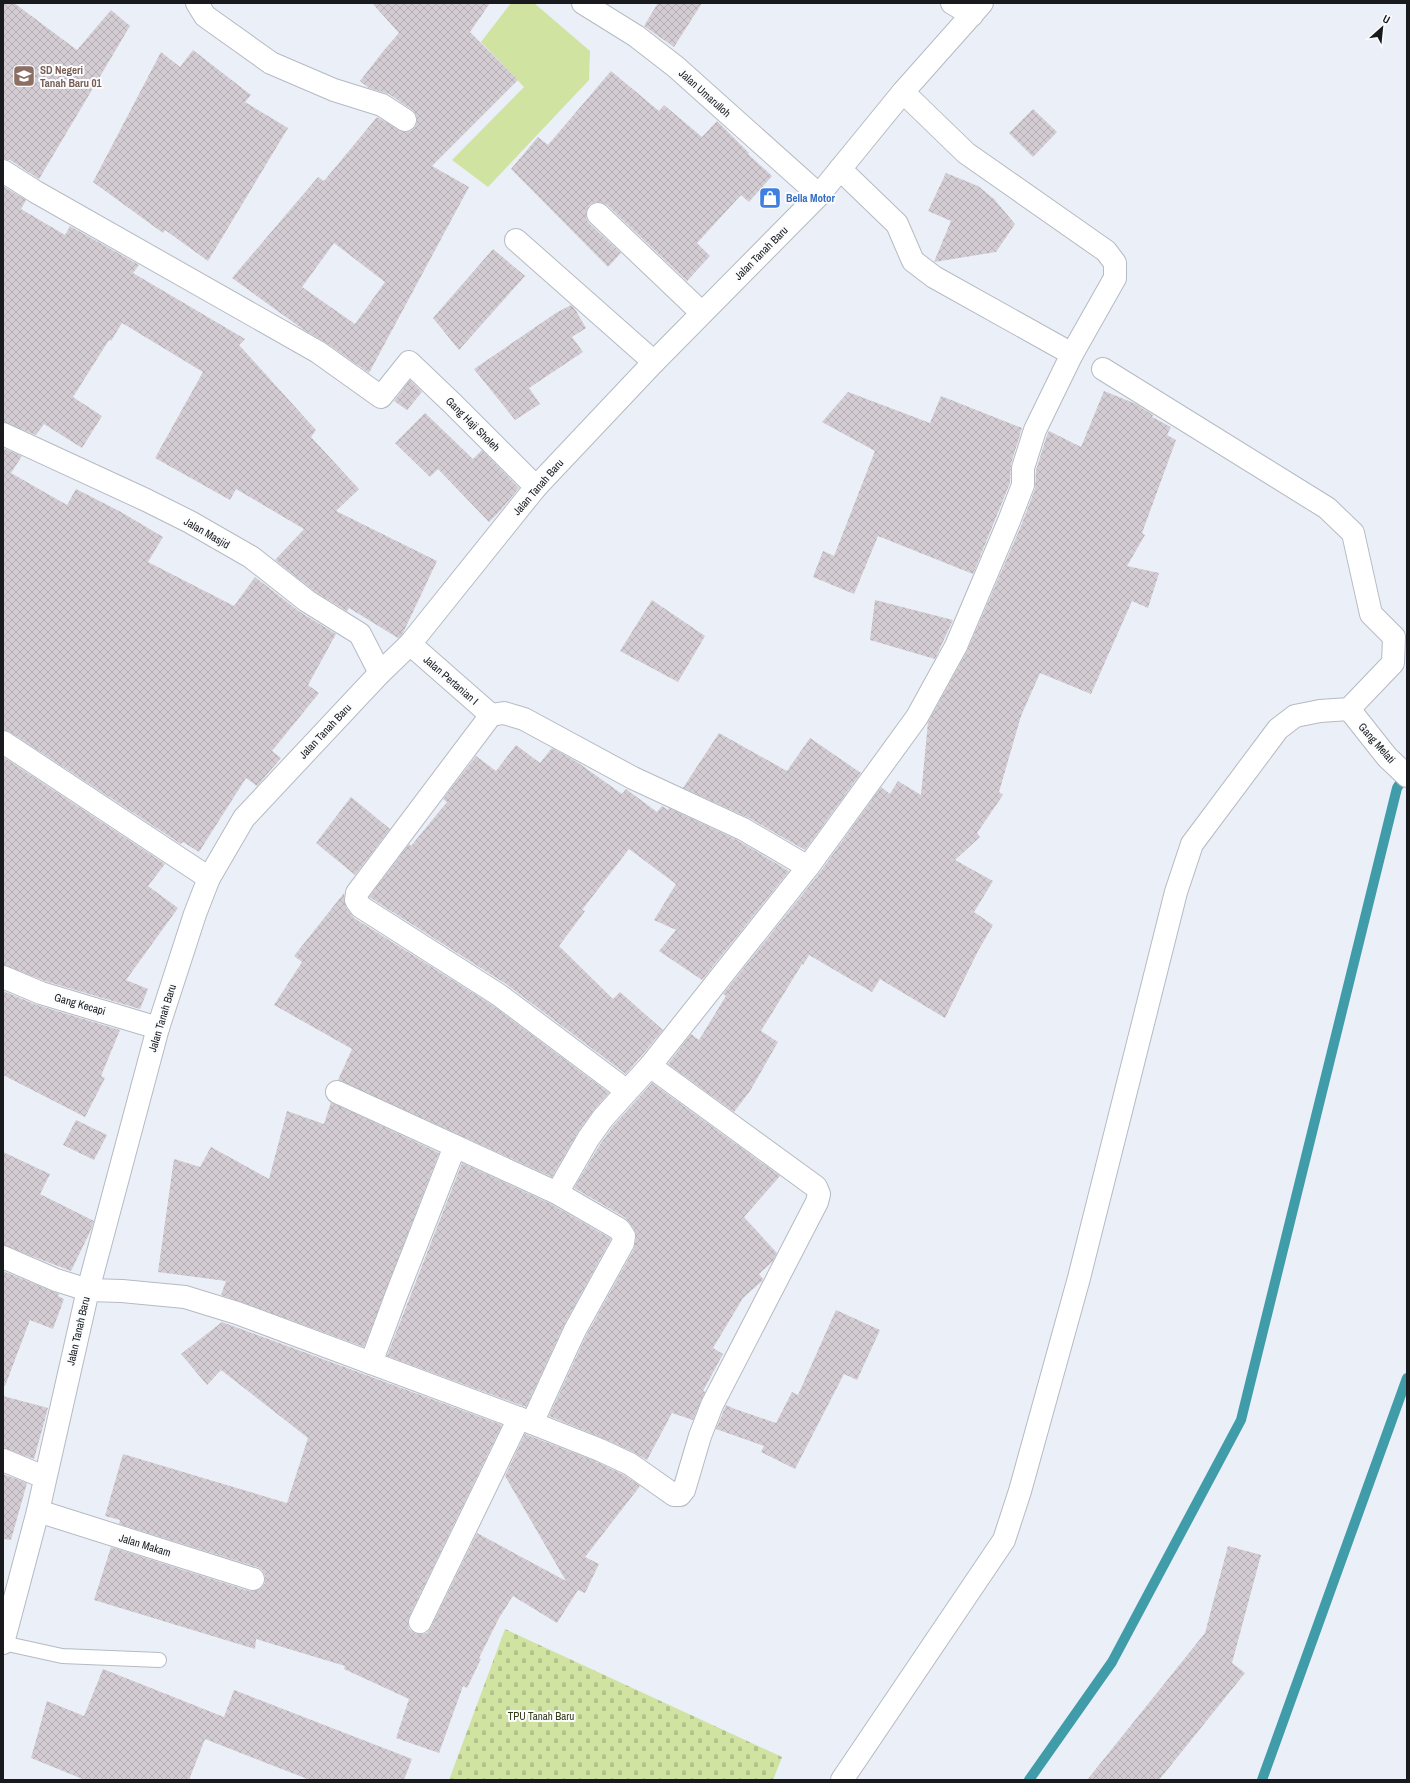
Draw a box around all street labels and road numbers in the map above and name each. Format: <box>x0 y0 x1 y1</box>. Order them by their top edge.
street label: Jalan Umarulloh <box>676 66 734 120</box>
street label: Jalan Tanah Baru <box>731 223 791 283</box>
street label: Gang Haji Sholeh <box>443 394 503 454</box>
street label: Jalan Tanah Baru <box>510 456 566 518</box>
street label: Jalan Masjid <box>182 514 232 552</box>
street label: Jalan Pertanian I <box>421 652 481 708</box>
street label: Jalan Tanah Baru <box>296 701 354 761</box>
street label: Gang Melati <box>1356 720 1398 766</box>
street label: Jalan Tanah Baru <box>145 982 179 1054</box>
street label: Gang Kecapi <box>53 990 107 1018</box>
street label: Jalan Tanah Baru <box>63 1295 93 1367</box>
street label: Jalan Makam <box>117 1530 173 1560</box>

